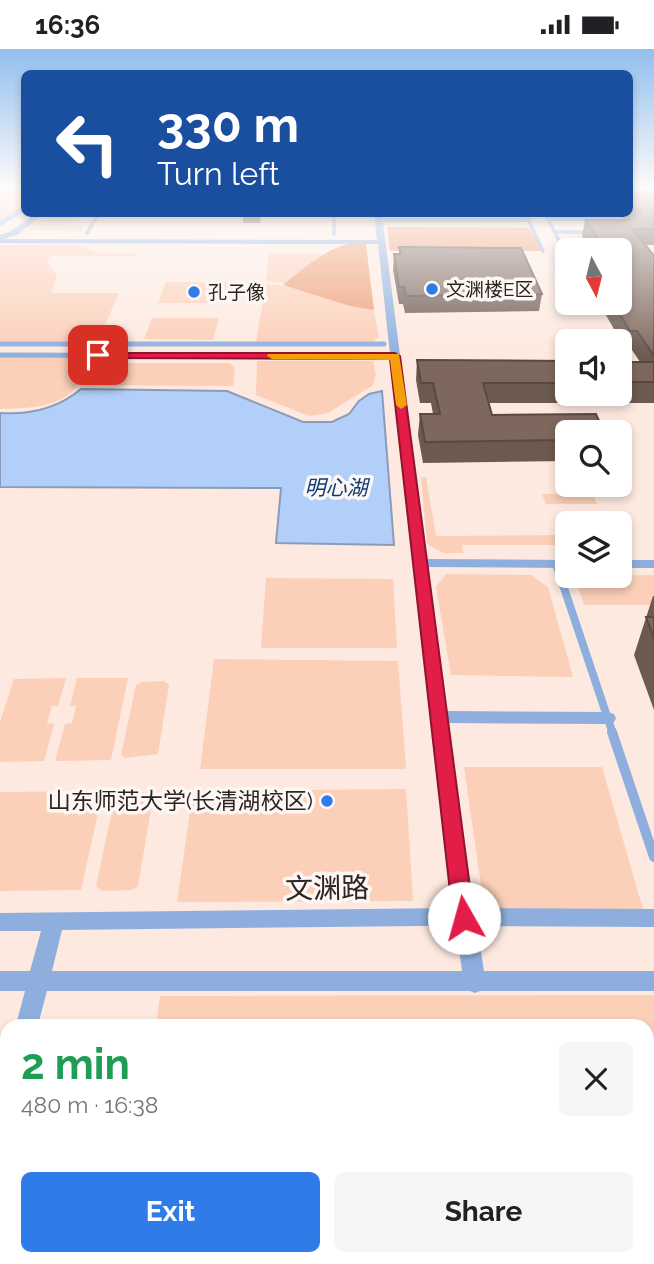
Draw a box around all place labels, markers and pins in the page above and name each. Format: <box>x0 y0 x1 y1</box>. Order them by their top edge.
place label: 文渊楼E区 <box>446 278 534 300</box>
place label: 孔子像 <box>208 281 265 303</box>
marker: 文渊楼E区 <box>424 281 440 297</box>
marker: 孔子像 <box>186 284 202 300</box>
pin <box>68 325 128 385</box>
place label: 山东师范大学(长清湖校区) <box>48 787 313 814</box>
marker: 山东师范大学(长清湖校区) <box>319 793 335 809</box>

